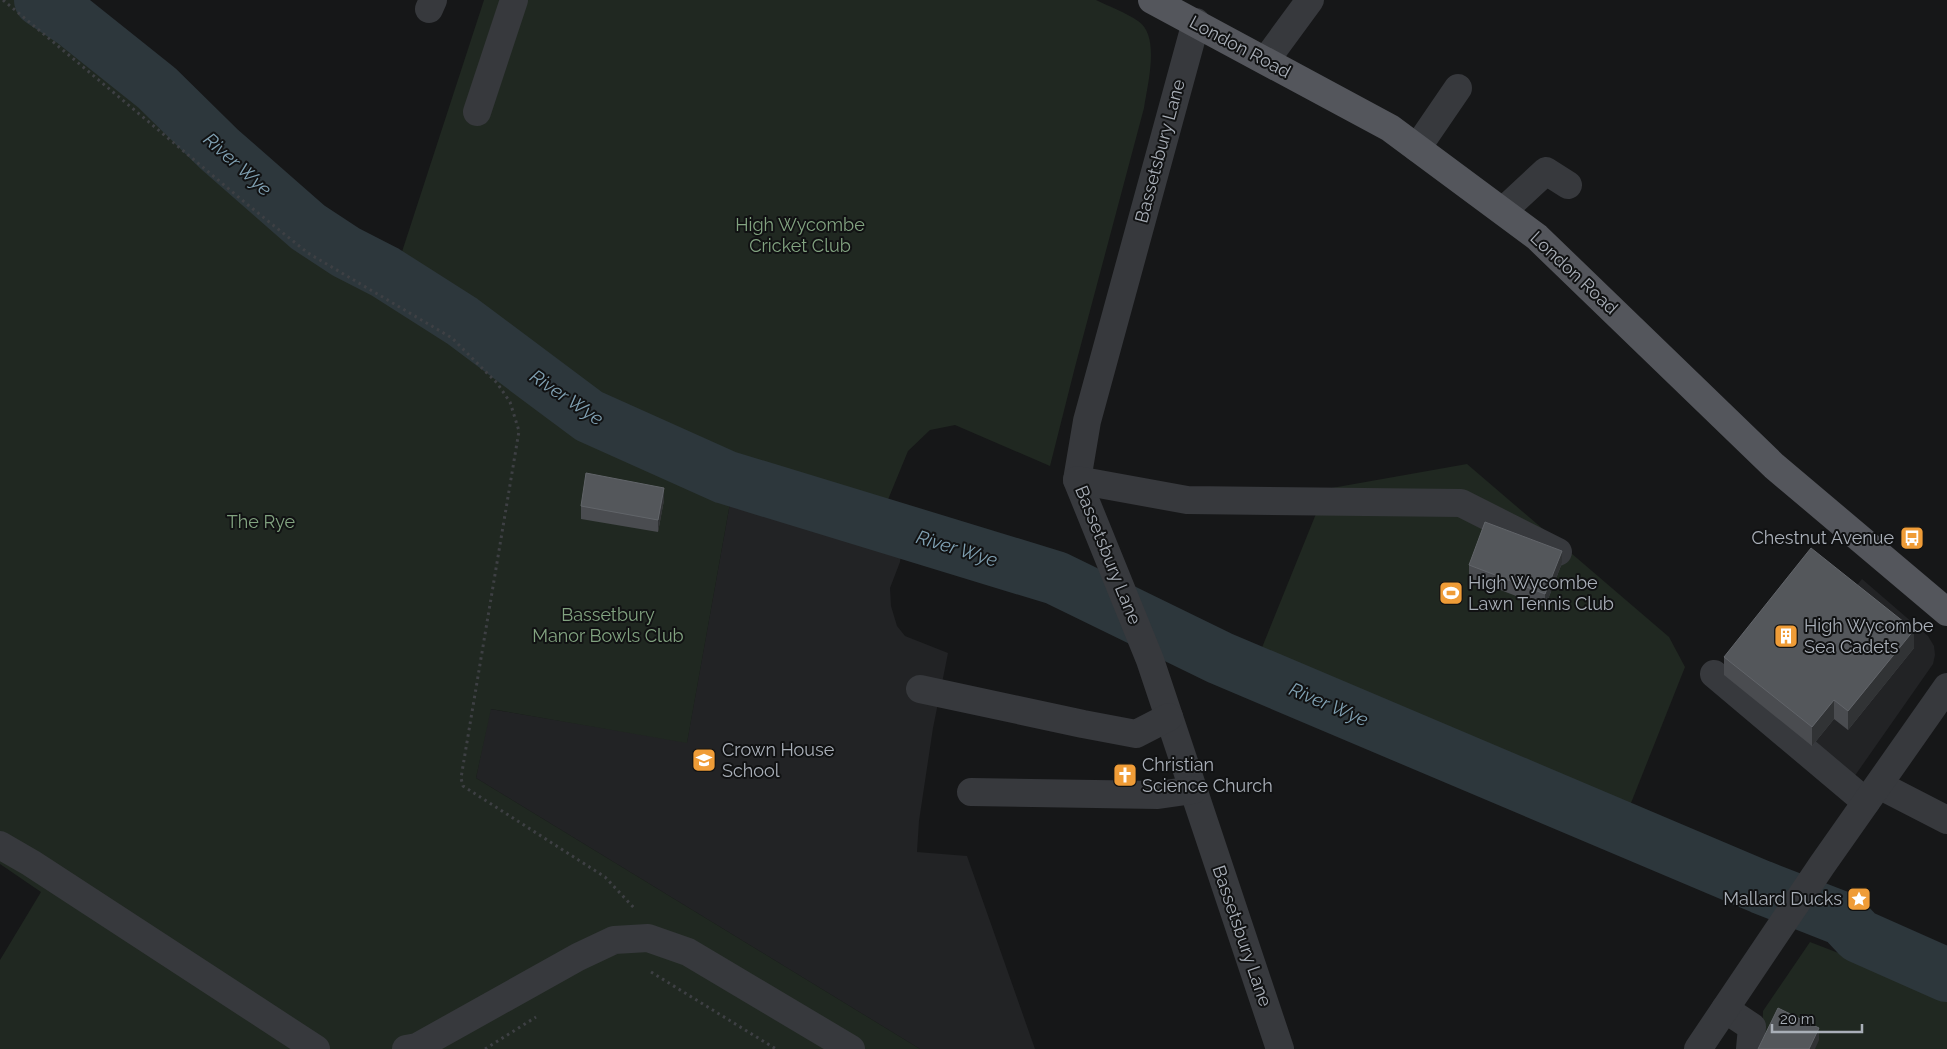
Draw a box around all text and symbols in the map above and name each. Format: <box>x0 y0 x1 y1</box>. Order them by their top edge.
street label: London Road <box>1186 11 1294 82</box>
street label: Bassetsbury Lane <box>1130 76 1189 225</box>
water label: River Wye <box>200 128 276 200</box>
park label: High Wycombe Cricket Club <box>735 214 865 256</box>
street label: London Road <box>1526 227 1622 318</box>
water label: River Wye <box>526 365 608 429</box>
street label: Bassetsbury Lane <box>1071 482 1146 628</box>
park label: The Rye <box>227 511 296 532</box>
water label: River Wye <box>914 525 1000 571</box>
bus stop icon: Chestnut Avenue <box>1899 525 1925 551</box>
place label: Chestnut Avenue <box>1751 527 1894 548</box>
place label: High Wycombe Lawn Tennis Club <box>1468 572 1614 614</box>
sports icon: High Wycombe Lawn Tennis Club <box>1438 580 1464 606</box>
park label: Bassetbury Manor Bowls Club <box>532 604 684 646</box>
place label: High Wycombe Sea Cadets <box>1804 615 1934 657</box>
building icon: High Wycombe Sea Cadets <box>1773 623 1799 649</box>
water label: River Wye <box>1286 678 1372 730</box>
place label: Crown House School <box>722 739 835 781</box>
school or university icon: Crown House School <box>691 747 717 773</box>
place label: Christian Science Church <box>1142 754 1273 796</box>
church icon: Christian Science Church <box>1112 762 1138 788</box>
street label: Bassetsbury Lane <box>1208 863 1277 1010</box>
place icon: Mallard Ducks <box>1846 886 1872 912</box>
place label: Mallard Ducks <box>1723 888 1842 909</box>
scale bar <box>1772 1002 1862 1034</box>
text: 20 m <box>1780 1010 1815 1028</box>

